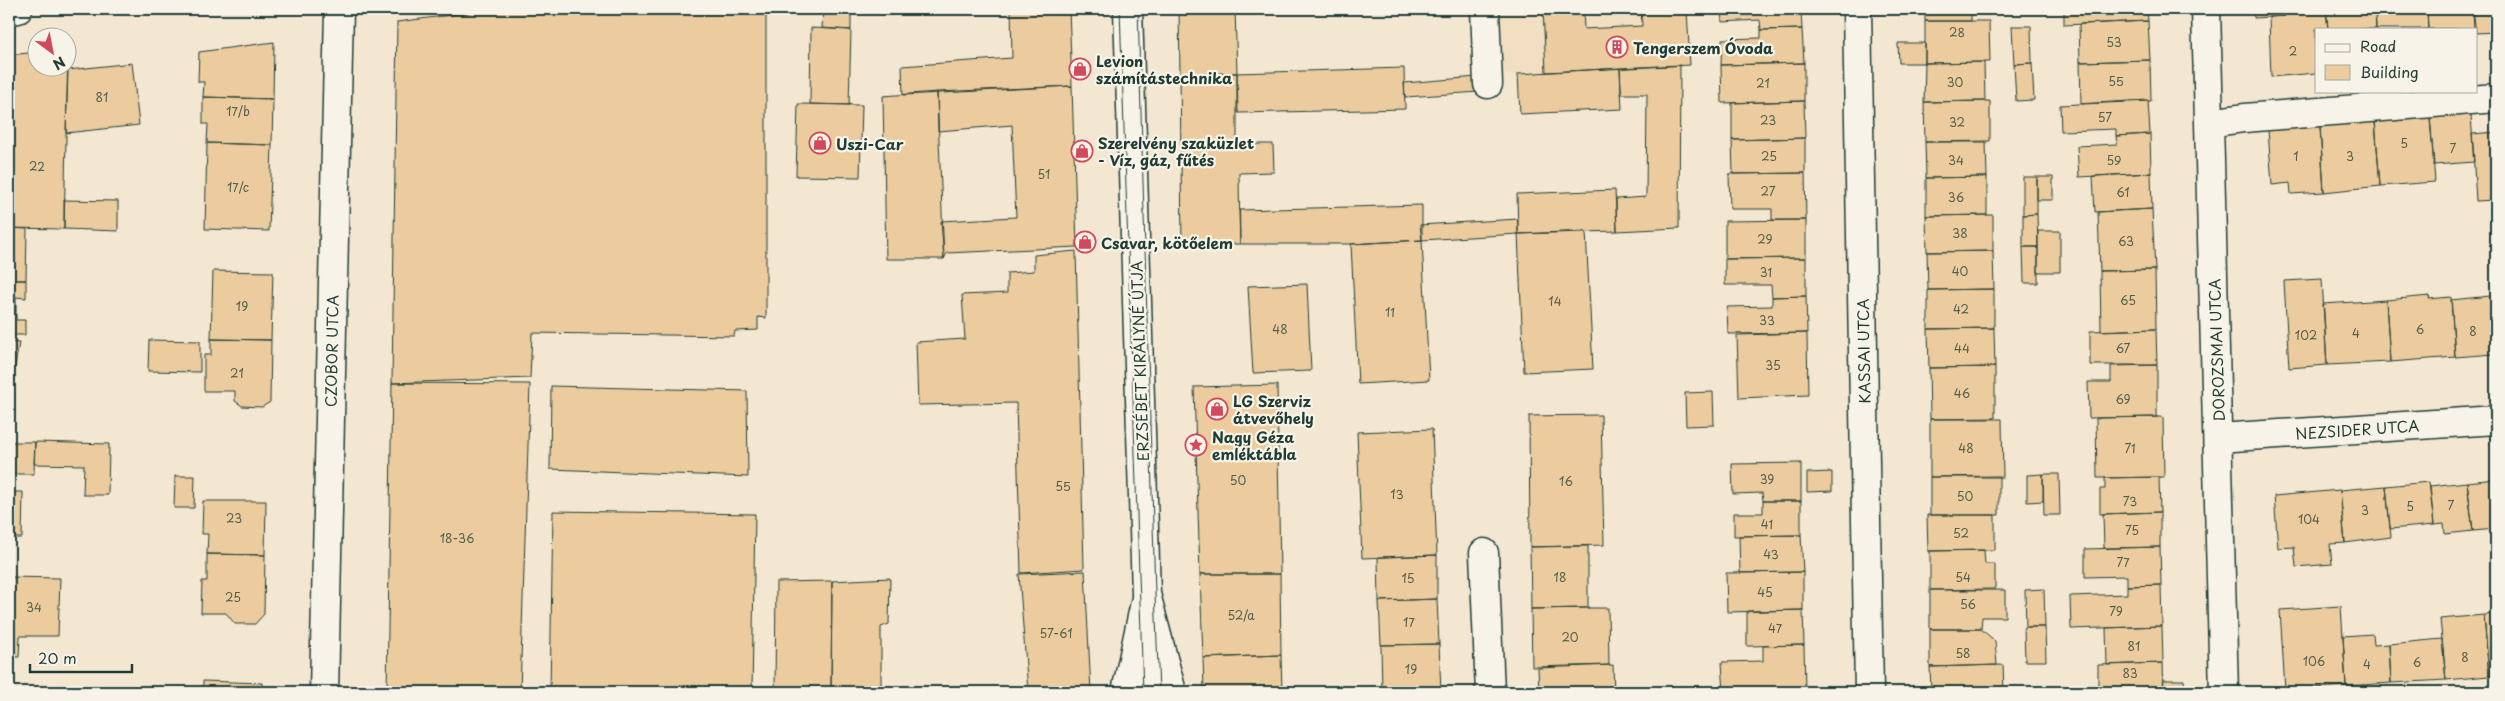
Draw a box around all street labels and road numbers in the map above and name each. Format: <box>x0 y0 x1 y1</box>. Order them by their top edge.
street label: ERZSÉBET KIRÁLYNÉ ÚTJA <box>1124 260 1154 462</box>
street label: DOROZSMAI UTCA <box>2202 278 2230 422</box>
street label: CZOBOR UTCA <box>319 295 343 407</box>
street label: KASSAI UTCA <box>1851 298 1875 404</box>
street label: NEZSIDER UTCA <box>2294 413 2420 445</box>

